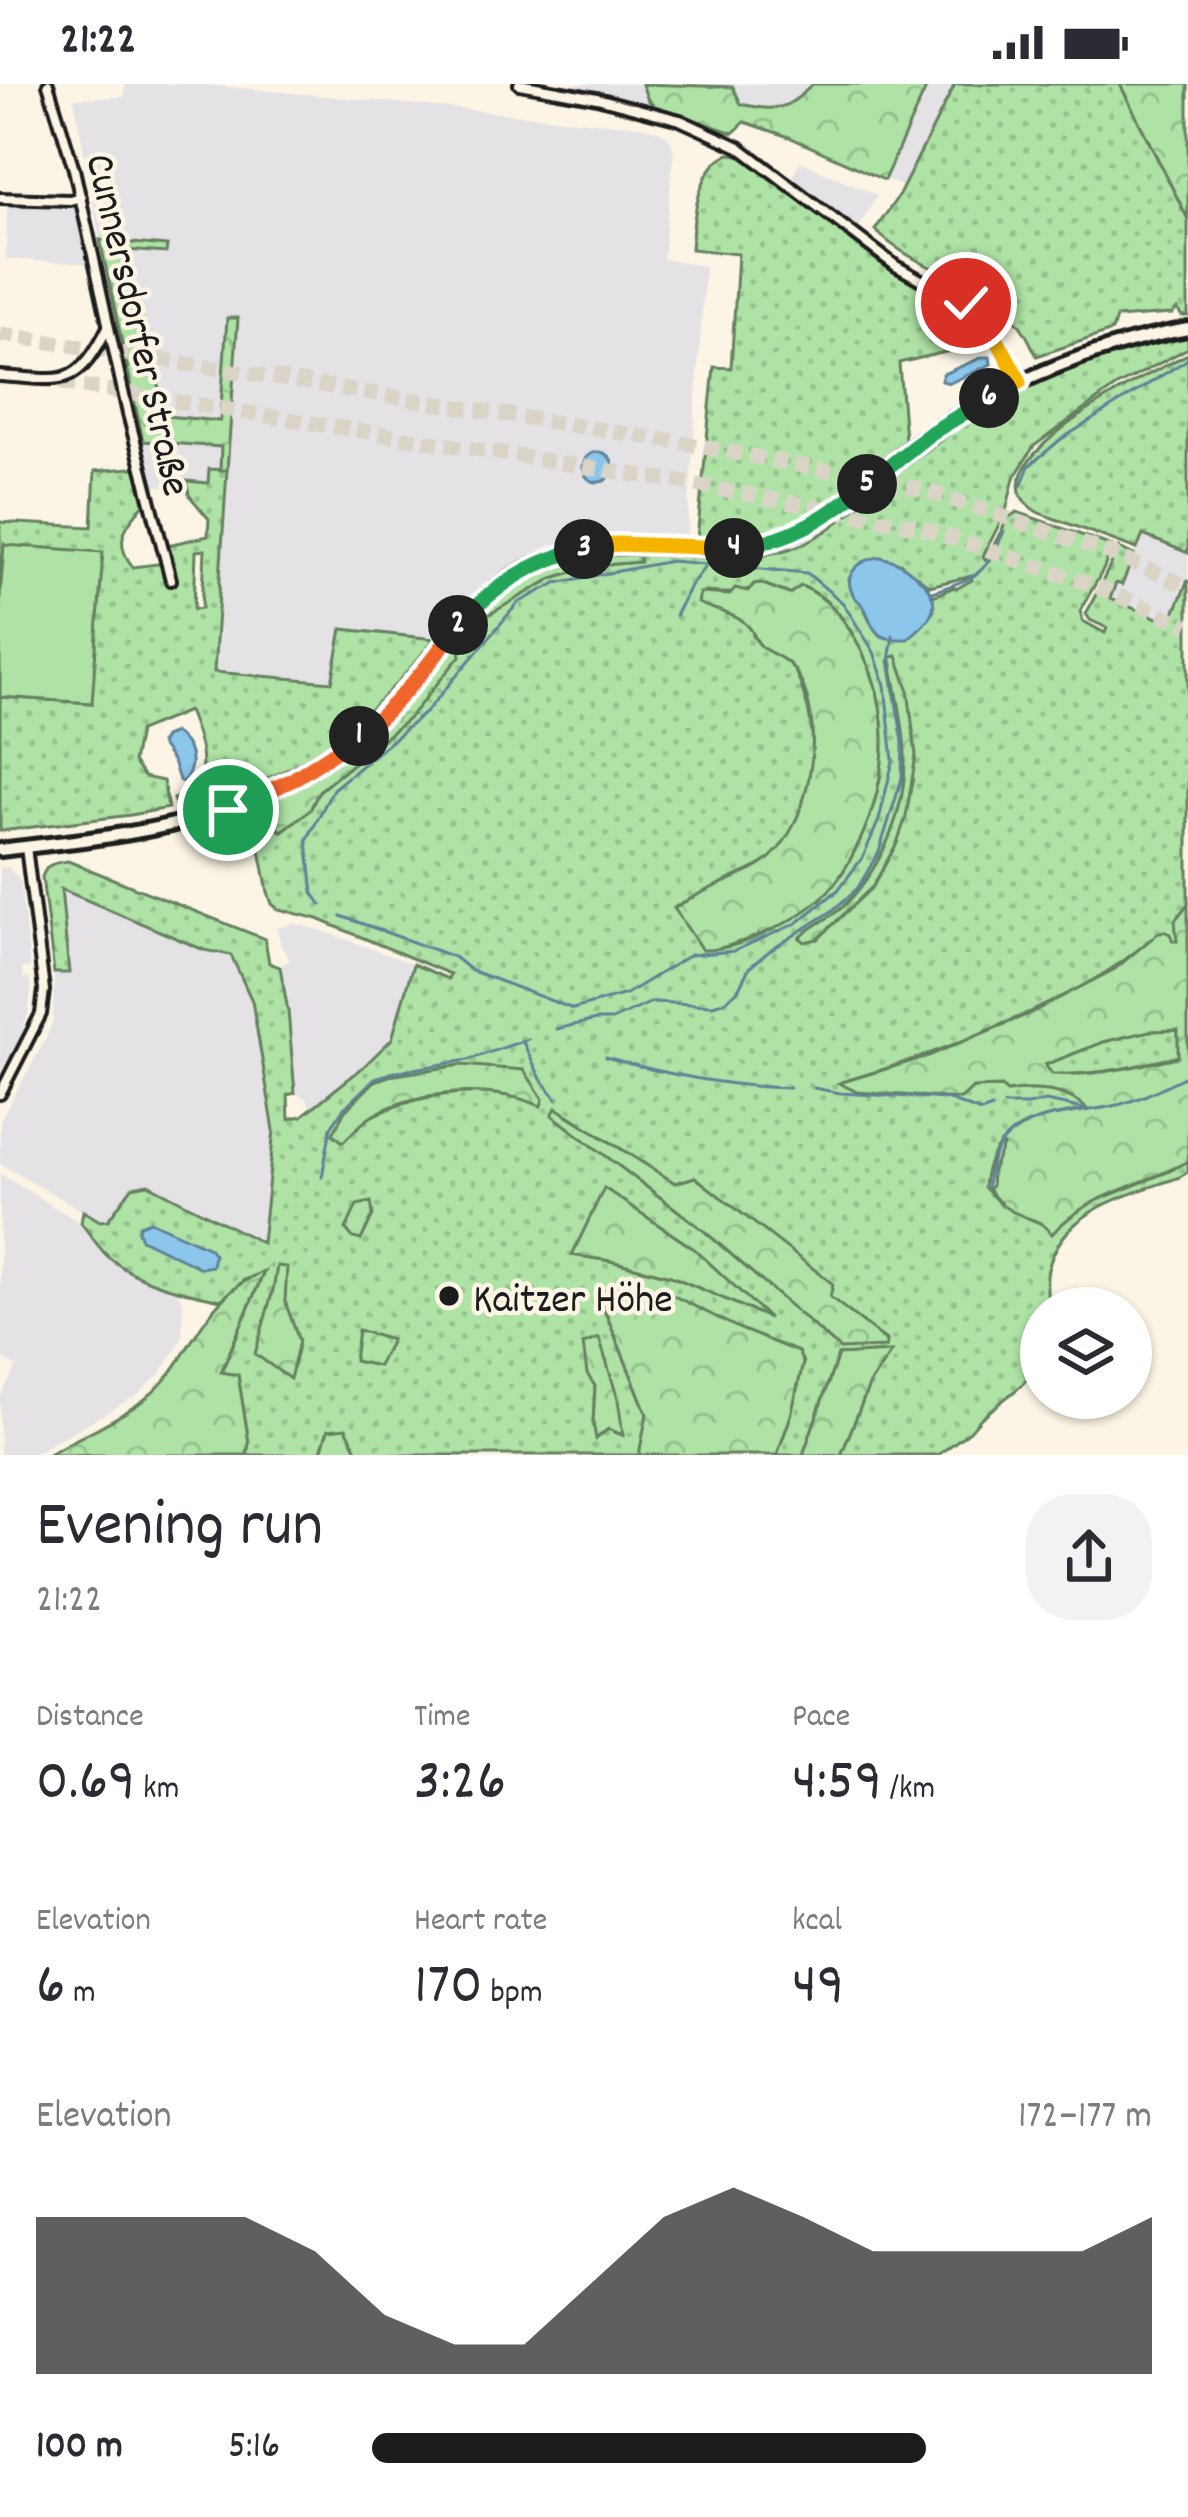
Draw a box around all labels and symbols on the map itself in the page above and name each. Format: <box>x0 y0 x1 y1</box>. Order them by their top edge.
street label: Cunnersdorfer Straße <box>66 149 203 503</box>
pin <box>915 252 1017 354</box>
pin: 6 <box>959 368 1019 428</box>
pin: 5 <box>837 454 897 514</box>
pin: 4 <box>704 518 764 578</box>
pin: 3 <box>554 519 614 579</box>
pin: 2 <box>428 595 488 655</box>
pin: 1 <box>329 706 389 766</box>
pin <box>177 759 279 861</box>
place label: Kaitzer Höhe <box>473 1273 673 1333</box>
marker: Kaitzer Höhe <box>436 1283 462 1309</box>

